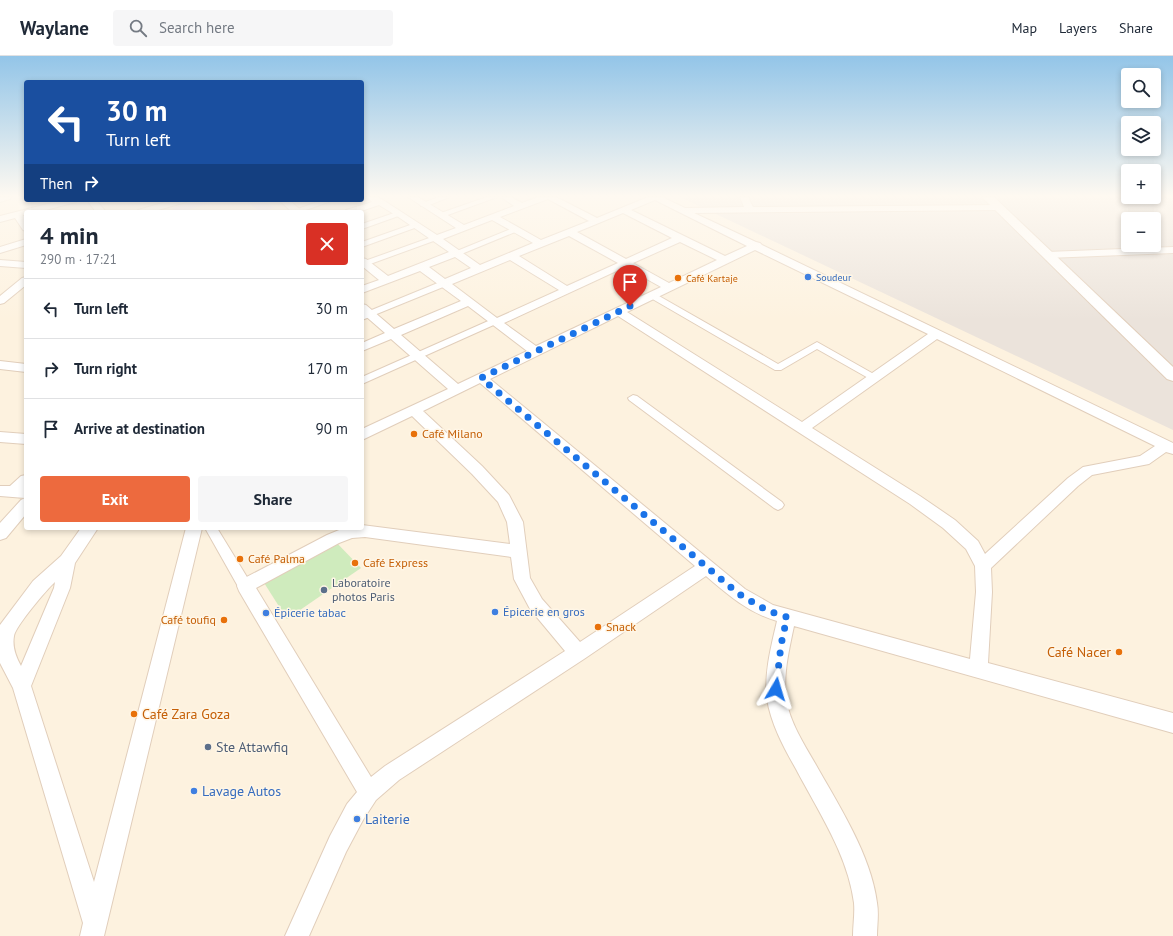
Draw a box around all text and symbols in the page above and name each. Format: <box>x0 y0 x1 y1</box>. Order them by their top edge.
search box <box>113 10 393 46</box>
text: Waylane <box>20 16 89 40</box>
icon: search <box>127 17 149 39</box>
text: Search here <box>159 18 235 37</box>
text: Map <box>1011 19 1037 37</box>
text: Layers <box>1059 19 1097 37</box>
text: Share <box>1119 19 1153 37</box>
map controls <box>1121 68 1161 252</box>
button: search <box>1121 68 1161 108</box>
text: 30 m <box>106 92 167 129</box>
icon: left <box>40 96 92 148</box>
button: layers <box>1121 116 1161 156</box>
text: Turn left <box>106 128 171 151</box>
button: + <box>1121 164 1161 204</box>
icon: right <box>80 172 102 194</box>
text: Then <box>40 174 72 193</box>
button: − <box>1121 212 1161 252</box>
text: 4 min <box>40 220 99 251</box>
button: close <box>306 223 348 265</box>
text: 290 m · 17:21 <box>40 251 117 268</box>
pin <box>613 265 647 306</box>
icon: arrive <box>619 271 641 293</box>
place label: Soudeur <box>816 271 852 284</box>
place label: Café Kartaje <box>686 272 738 285</box>
marker: Soudeur <box>803 272 813 282</box>
marker: Café Kartaje <box>673 273 683 283</box>
icon: left <box>40 298 62 320</box>
text: Turn left <box>74 299 128 318</box>
text: 30 m <box>315 299 348 318</box>
icon: right <box>40 358 62 380</box>
text: Turn right <box>74 359 137 378</box>
text: 170 m <box>307 359 348 378</box>
icon: arrive <box>40 418 62 440</box>
text: Arrive at destination <box>74 419 205 438</box>
text: 90 m <box>315 419 348 438</box>
place label: Café Milano <box>422 426 483 441</box>
marker: Café Milano <box>409 429 419 439</box>
button: Exit <box>40 476 190 522</box>
button: Share <box>198 476 348 522</box>
place label: Café Palma <box>248 551 305 566</box>
marker: Café Palma <box>235 554 245 564</box>
place label: Café Express <box>363 555 428 570</box>
marker: Café Express <box>350 558 360 568</box>
place label: Laboratoire photos Paris <box>332 575 395 604</box>
marker: Laboratoire photos Paris <box>319 585 329 595</box>
place label: Épicerie en gros <box>503 604 585 619</box>
place label: Épicerie tabac <box>274 605 346 620</box>
marker: Épicerie en gros <box>490 607 500 617</box>
marker: Épicerie tabac <box>261 608 271 618</box>
place label: Café toufiq <box>161 612 216 627</box>
marker: Café toufiq <box>219 615 229 625</box>
place label: Snack <box>606 619 636 634</box>
marker: Snack <box>593 622 603 632</box>
place label: Café Nacer <box>1047 643 1111 661</box>
marker: Café Nacer <box>1114 647 1124 657</box>
position arrow <box>755 668 797 710</box>
place label: Café Zara Goza <box>142 705 230 723</box>
marker: Café Zara Goza <box>129 709 139 719</box>
place label: Ste Attawfiq <box>216 738 288 756</box>
marker: Ste Attawfiq <box>203 742 213 752</box>
place label: Lavage Autos <box>202 782 281 800</box>
marker: Lavage Autos <box>189 786 199 796</box>
place label: Laiterie <box>365 810 410 828</box>
marker: Laiterie <box>352 814 362 824</box>

